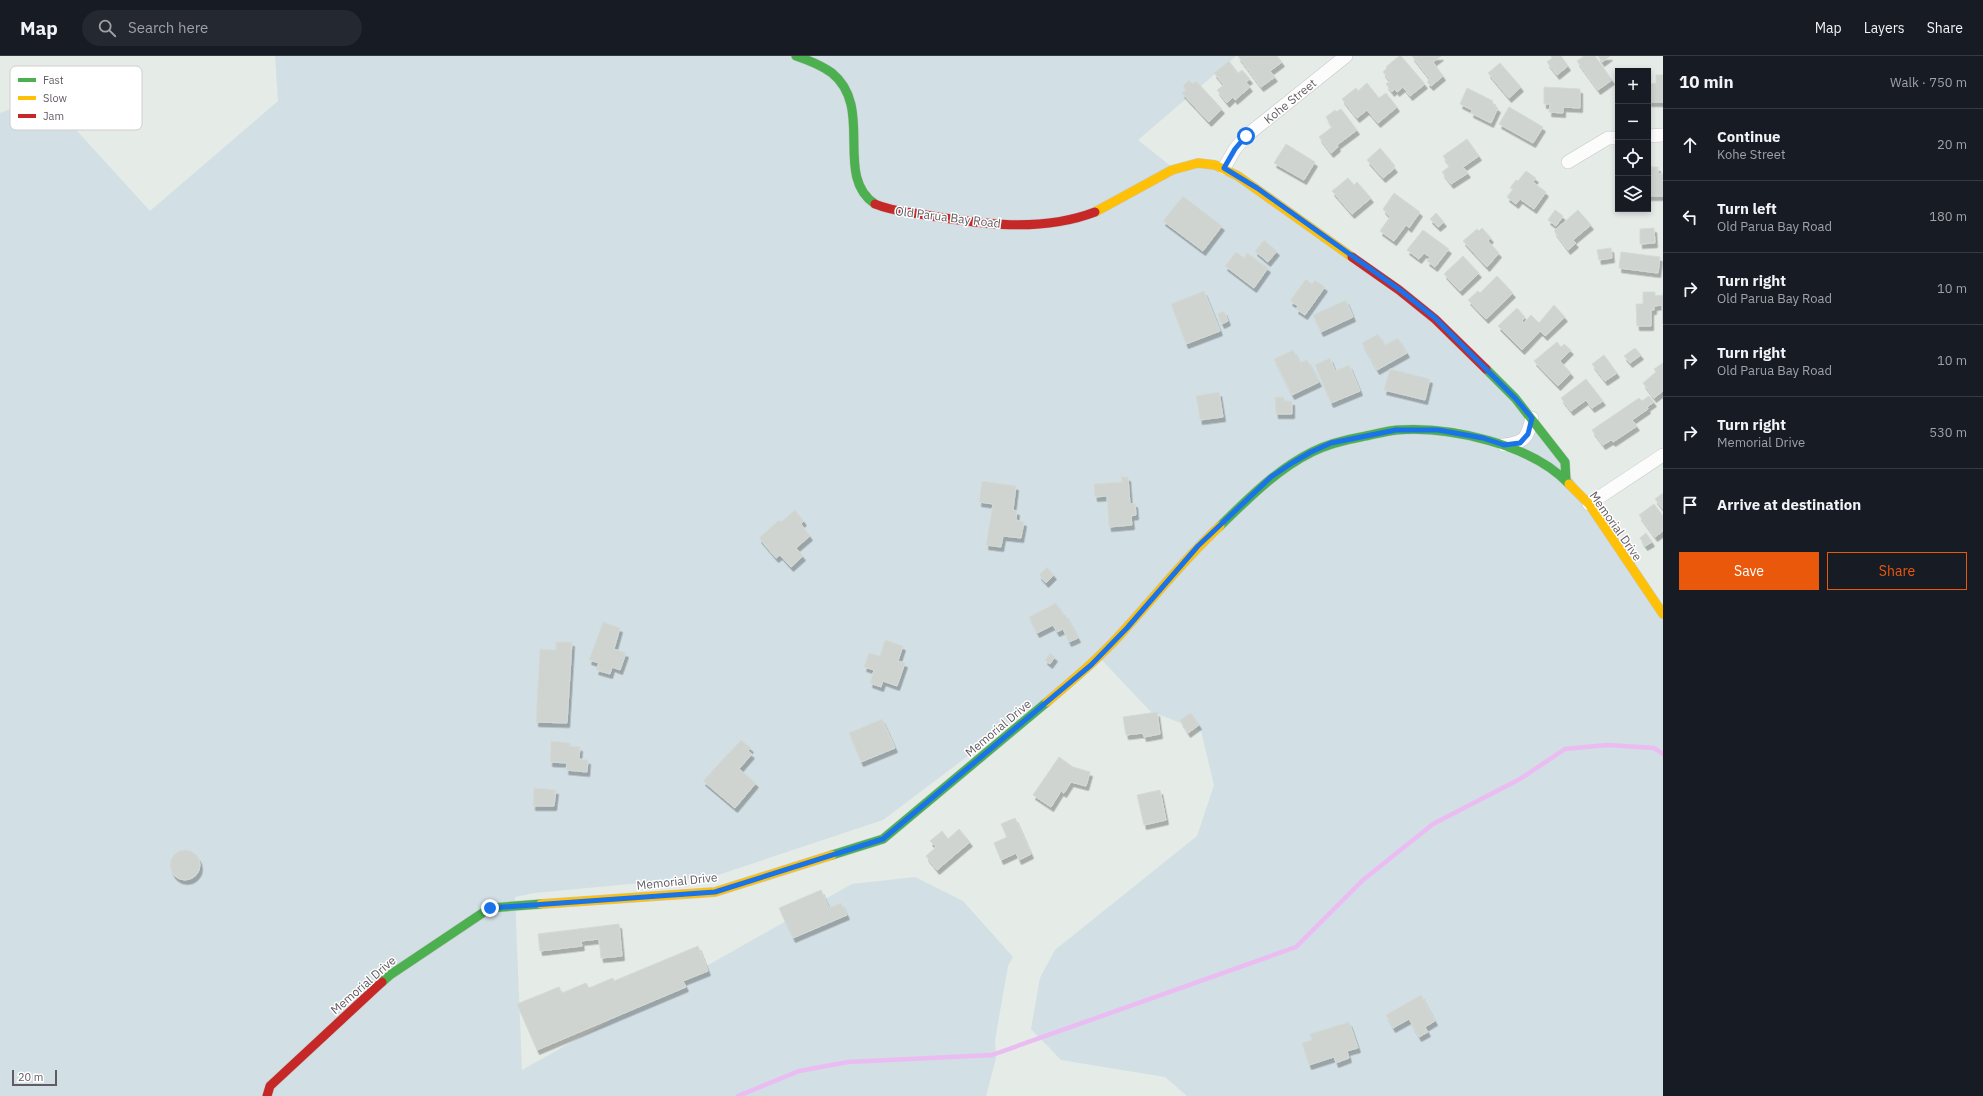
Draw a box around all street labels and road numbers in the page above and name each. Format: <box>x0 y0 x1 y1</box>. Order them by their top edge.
street label: Kohe Street <box>1261 75 1319 127</box>
street label: Old Parua Bay Road <box>894 203 1002 231</box>
street label: Memorial Drive <box>1587 488 1646 564</box>
street label: Memorial Drive <box>962 696 1034 760</box>
street label: Memorial Drive <box>636 869 719 893</box>
street label: Memorial Drive <box>327 952 399 1017</box>

